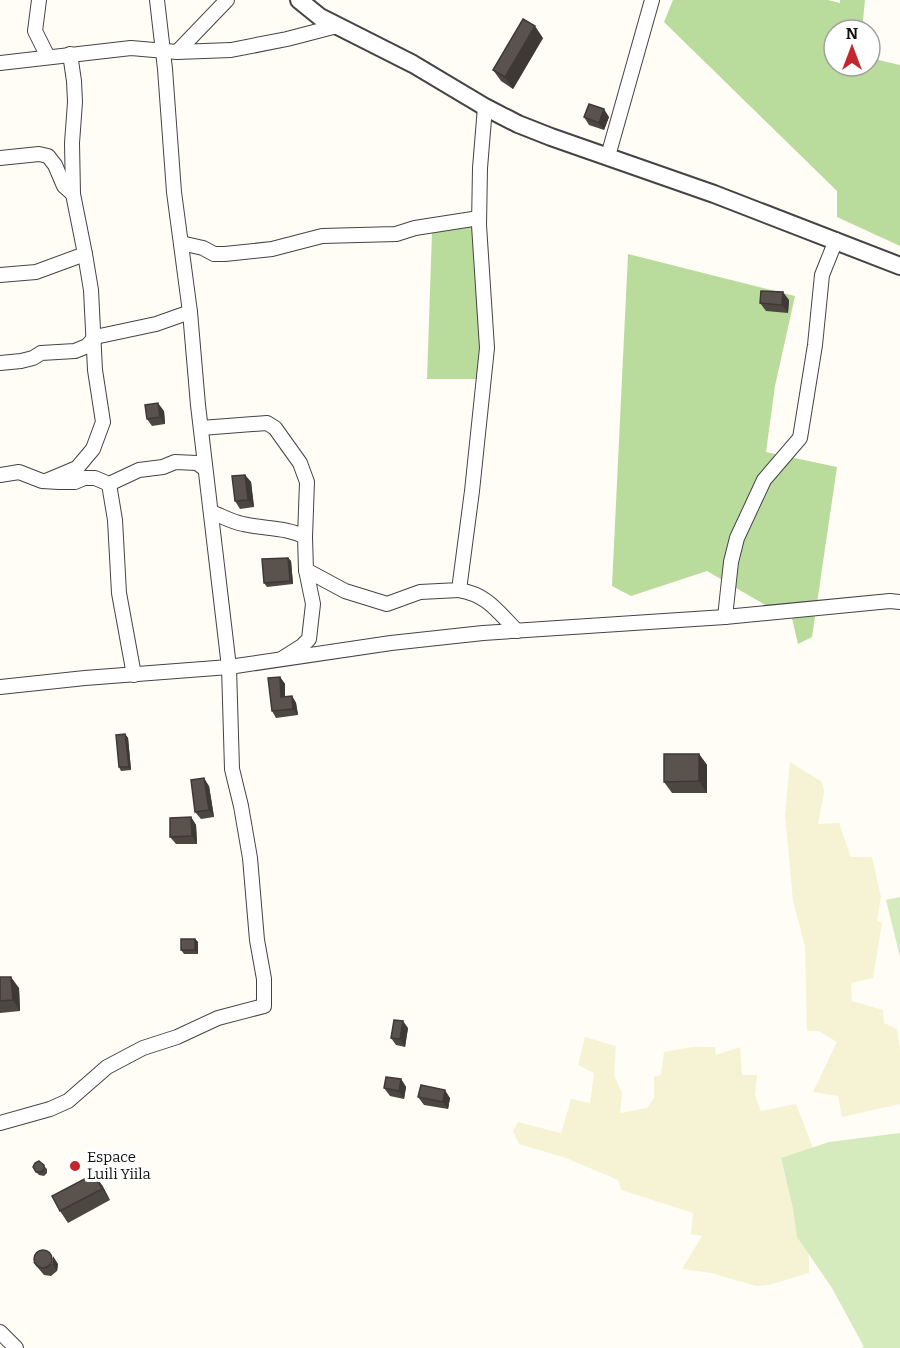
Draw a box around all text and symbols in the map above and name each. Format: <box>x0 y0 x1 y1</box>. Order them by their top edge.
north arrow <box>822 18 882 78</box>
text: N <box>846 24 858 43</box>
place label: Espace Luili Yiila <box>87 1148 151 1183</box>
marker: Espace Luili Yiila <box>68 1159 82 1173</box>

